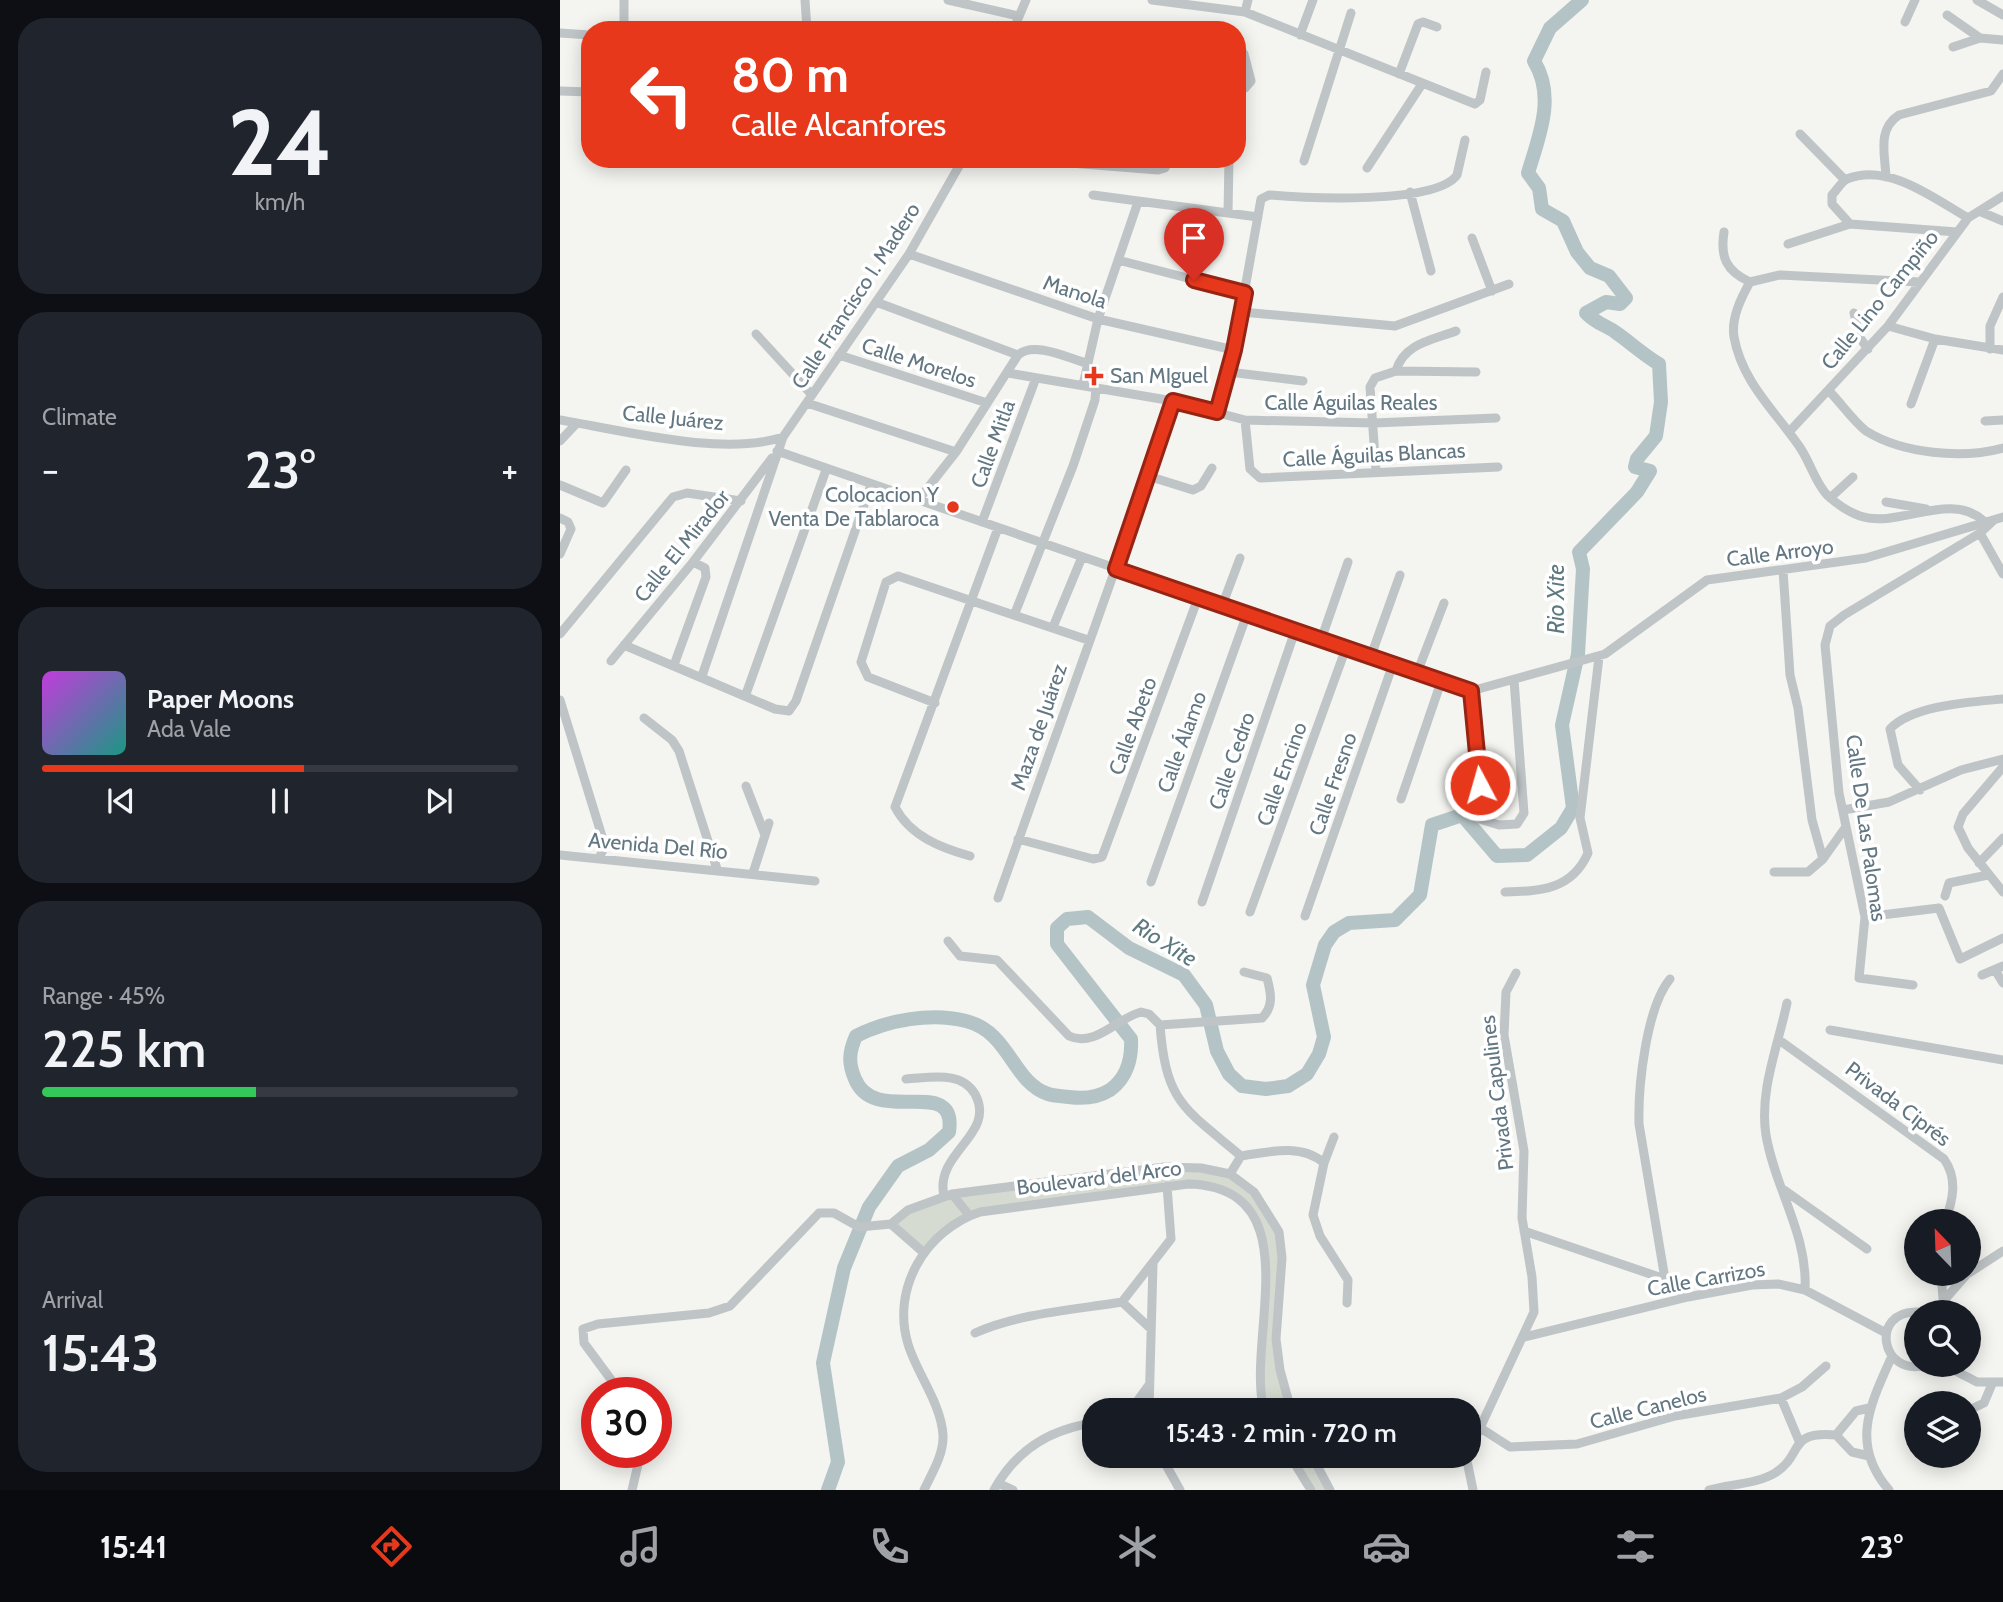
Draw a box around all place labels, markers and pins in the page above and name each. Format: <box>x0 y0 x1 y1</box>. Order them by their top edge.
pin <box>1164 208 1224 280</box>
place label: San MIguel <box>1110 363 1208 388</box>
marker: San MIguel <box>1084 366 1104 386</box>
place label: Colocacion Y Venta De Tablaroca <box>768 482 940 531</box>
marker: Colocacion Y Venta De Tablaroca <box>945 499 961 515</box>

